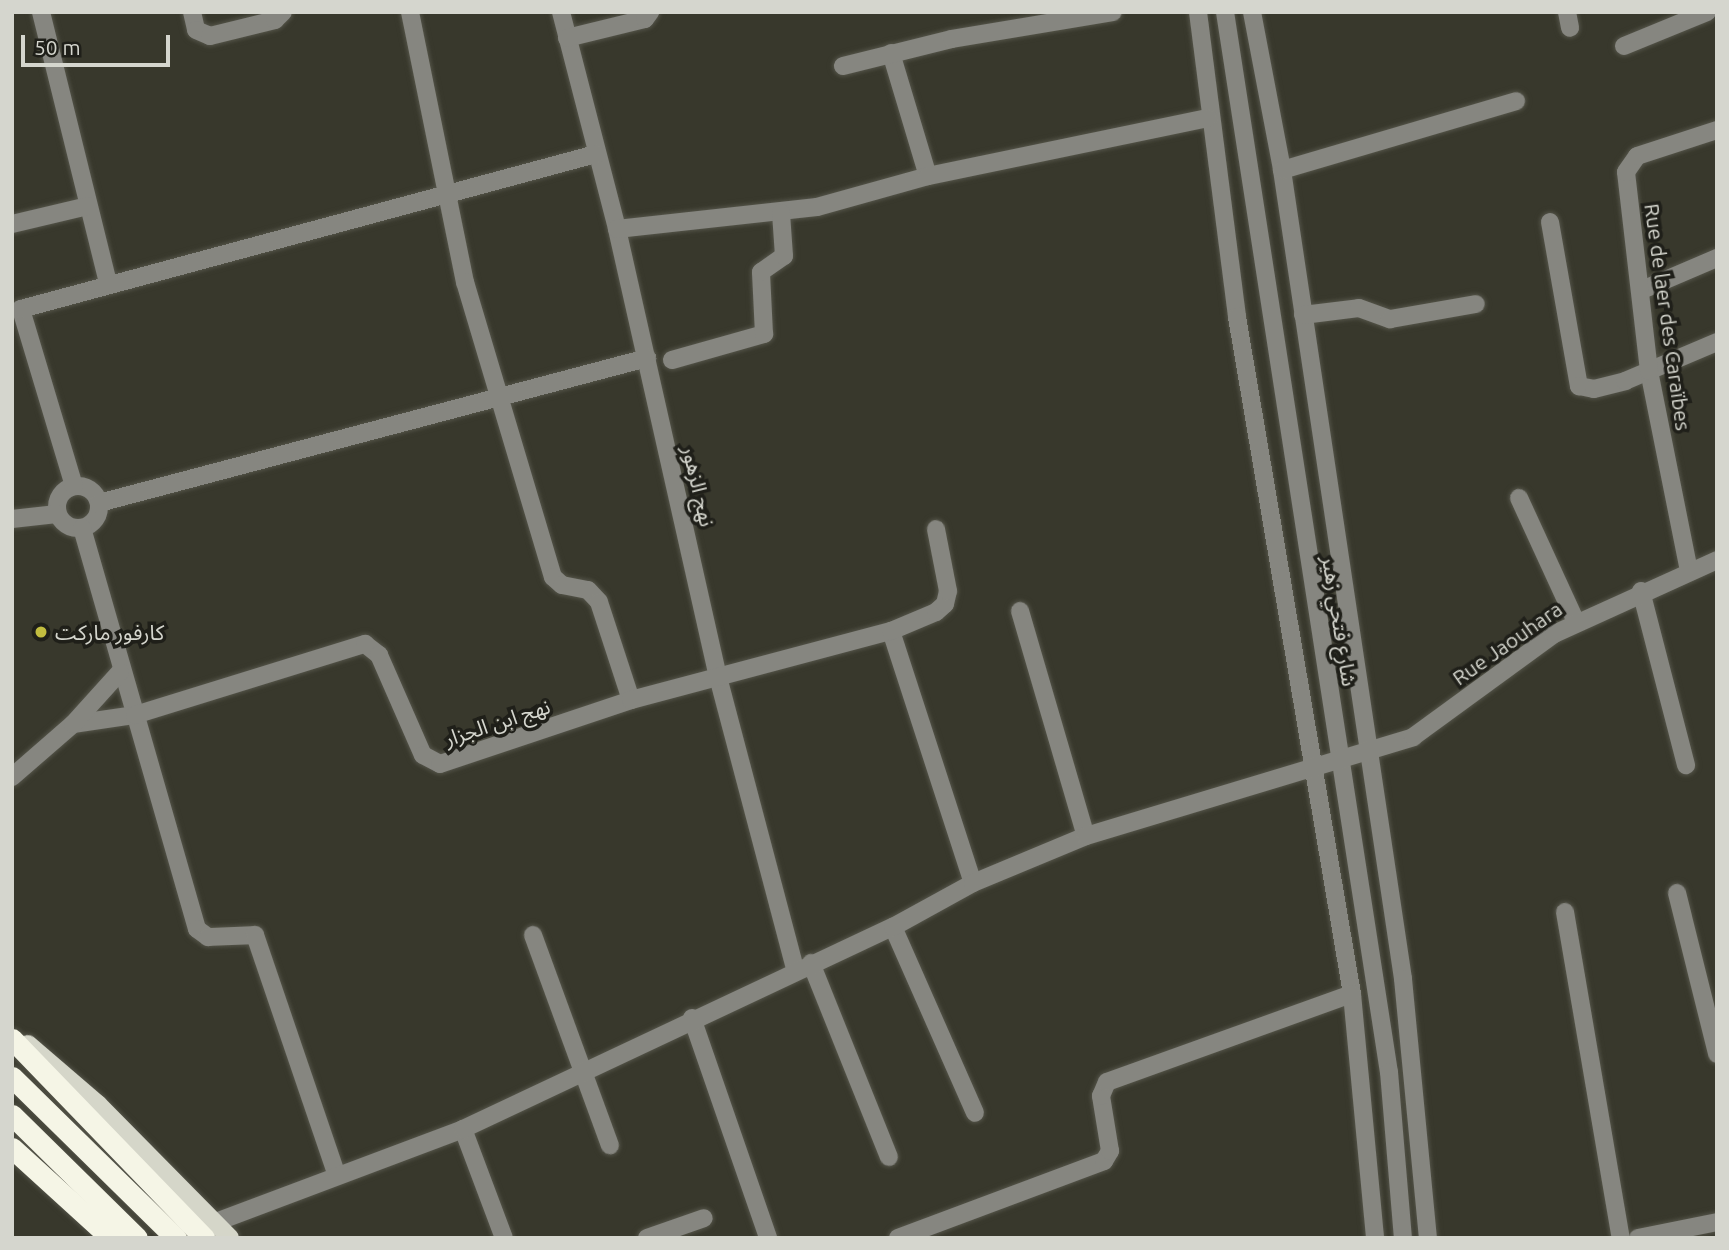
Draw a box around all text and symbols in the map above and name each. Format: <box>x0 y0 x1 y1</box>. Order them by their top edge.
scale bar <box>24 21 173 65</box>
text: 50 m <box>34 35 81 59</box>
street label: Rue de laer des Caraïbes <box>1640 202 1696 432</box>
street label: نهج الزهور <box>677 443 721 529</box>
street label: شارع فتحي زهير <box>1317 554 1363 688</box>
street label: Rue Jaouhara <box>1447 596 1567 690</box>
place label: كارفور ماركت <box>55 619 164 645</box>
marker: كارفور ماركت <box>33 624 49 640</box>
street label: نهج ابن الجزار <box>441 693 553 751</box>

